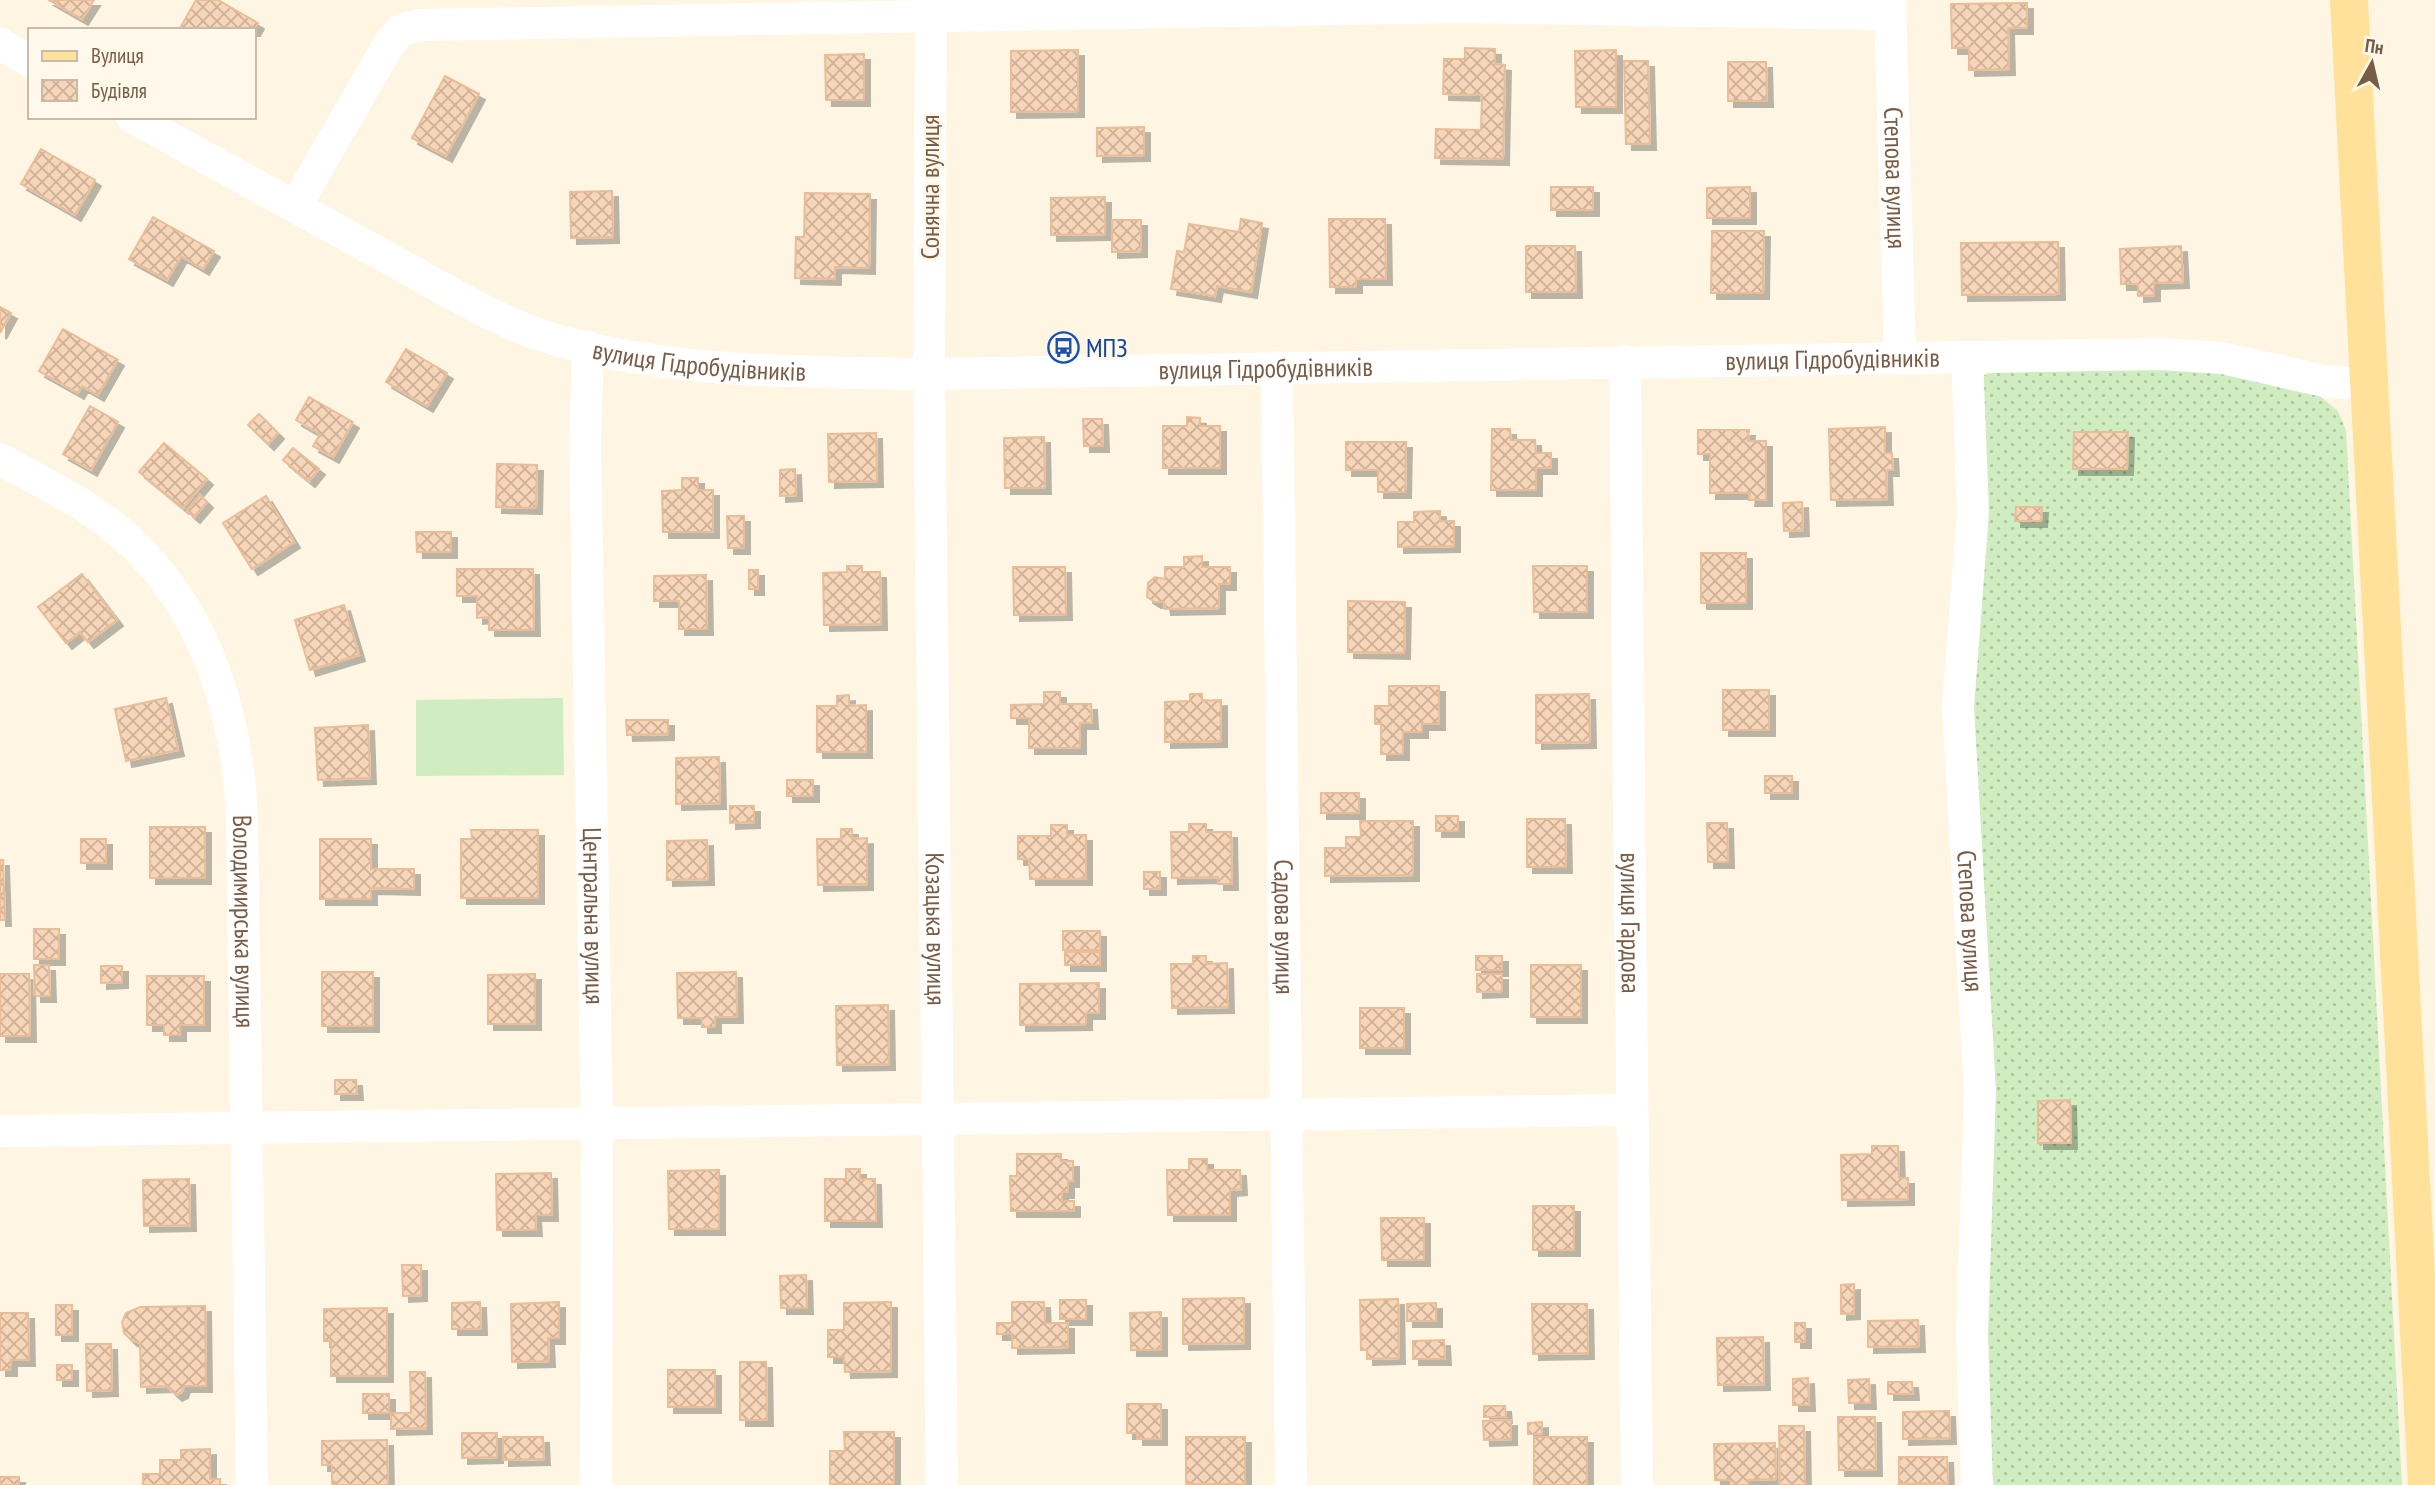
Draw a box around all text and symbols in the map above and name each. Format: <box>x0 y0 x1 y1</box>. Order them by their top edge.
legend <box>28 28 256 119</box>
north arrow <box>2337 28 2407 98</box>
text: Пн <box>2364 33 2385 59</box>
text: Вулиця <box>91 42 144 69</box>
text: Будівля <box>91 77 147 104</box>
street label: Степова вулиця <box>1877 107 1914 249</box>
street label: Сонячна вулиця <box>913 115 946 259</box>
bus stop icon: МПЗ <box>1046 331 1080 365</box>
place label: МПЗ <box>1086 331 1128 364</box>
street label: вулиця Гідробудівників <box>590 333 806 388</box>
street label: вулиця Гідробудівників <box>1725 341 1940 377</box>
street label: вулиця Гідробудівників <box>1158 350 1373 386</box>
street label: Володимирська вулиця <box>226 815 262 1028</box>
street label: Центральна вулиця <box>576 827 612 1005</box>
street label: Степова вулиця <box>1950 849 1991 993</box>
street label: Козацька вулиця <box>919 852 953 1006</box>
street label: вулиця Гардова <box>1614 852 1648 994</box>
street label: Садова вулиця <box>1267 859 1302 995</box>

